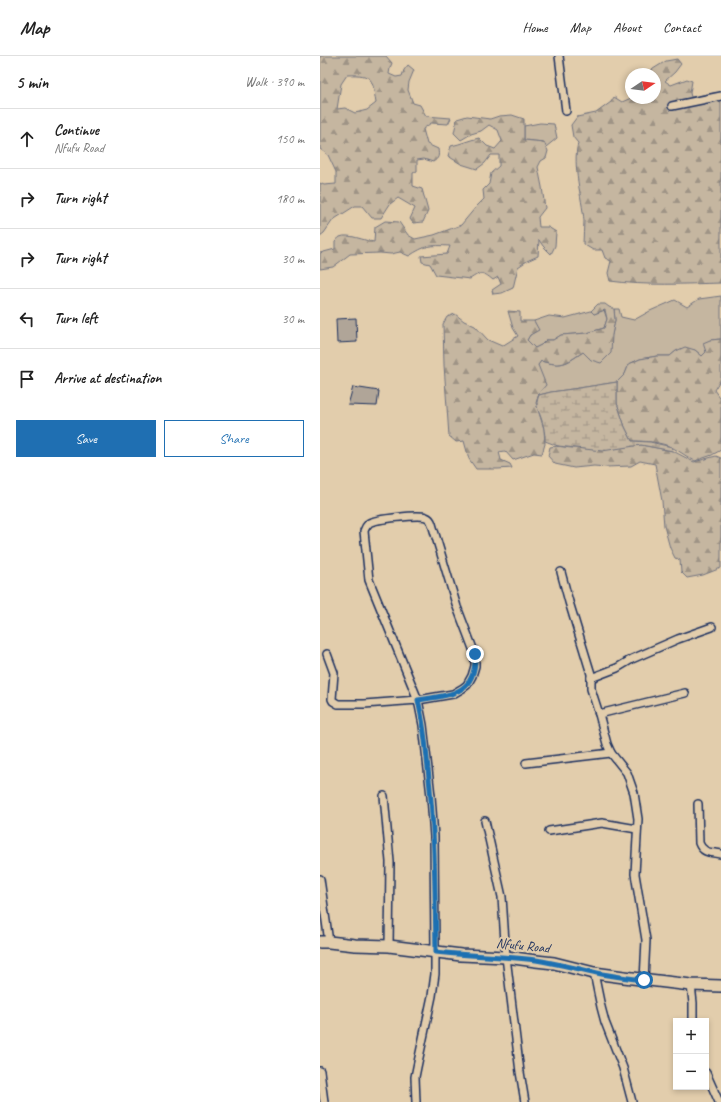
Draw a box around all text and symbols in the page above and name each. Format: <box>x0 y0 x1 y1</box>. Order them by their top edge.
text: Map <box>20 16 50 40</box>
text: Home <box>522 19 548 36</box>
text: Map <box>570 19 591 36</box>
text: About <box>613 19 641 36</box>
text: Contact <box>663 19 701 36</box>
north arrow <box>625 68 661 104</box>
text: 5 min <box>16 72 48 93</box>
text: Walk · 390 m <box>245 74 304 90</box>
text: Continue <box>54 121 99 140</box>
icon: ahead <box>16 128 38 150</box>
text: 150 m <box>276 131 304 147</box>
text: Nfufu Road <box>54 140 104 156</box>
icon: right <box>16 188 38 210</box>
text: Turn right <box>54 189 107 208</box>
text: 180 m <box>276 191 304 207</box>
icon: right <box>16 248 38 270</box>
text: Turn right <box>54 249 107 268</box>
text: 30 m <box>282 251 304 267</box>
icon: left <box>16 308 38 330</box>
text: Turn left <box>54 309 97 328</box>
text: 30 m <box>282 311 304 327</box>
icon: arrive <box>16 368 38 390</box>
text: Arrive at destination <box>54 369 161 388</box>
button: Save <box>16 420 156 457</box>
button: Share <box>164 420 304 457</box>
route end <box>466 645 484 663</box>
street label: Nfufu Road <box>495 934 553 957</box>
route start <box>635 971 653 989</box>
map controls <box>673 1018 709 1090</box>
button: + <box>673 1018 709 1054</box>
button: − <box>673 1054 709 1090</box>

